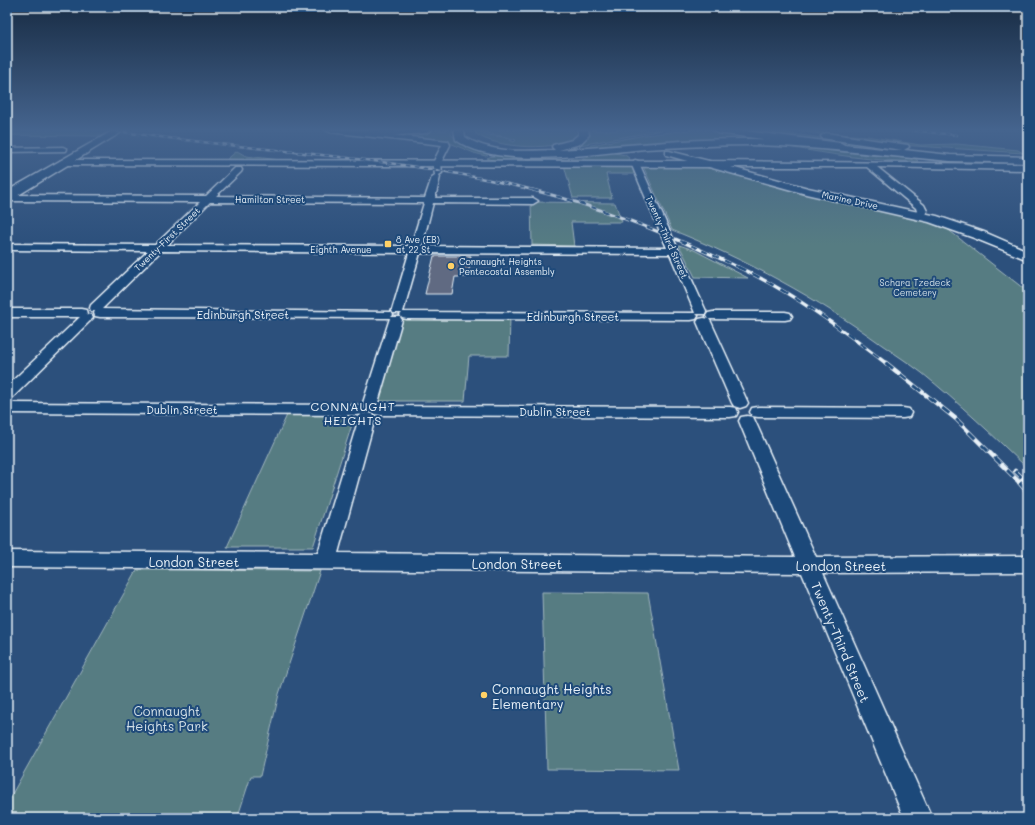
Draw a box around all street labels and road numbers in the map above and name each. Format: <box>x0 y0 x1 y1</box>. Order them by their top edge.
street label: Marine Drive <box>821 189 879 211</box>
street label: Hamilton Street <box>235 194 305 205</box>
street label: Twenty-Third Street <box>644 194 690 280</box>
street label: Twenty-First Street <box>132 205 202 273</box>
street label: Eighth Avenue <box>310 244 372 255</box>
street label: Edinburgh Street <box>197 307 289 322</box>
street label: Edinburgh Street <box>527 309 619 324</box>
street label: Dublin Street <box>146 402 218 417</box>
street label: Dublin Street <box>519 404 591 419</box>
street label: London Street <box>149 553 239 570</box>
street label: London Street <box>472 555 562 572</box>
street label: London Street <box>796 557 886 574</box>
street label: Twenty-Third Street <box>808 579 874 705</box>

